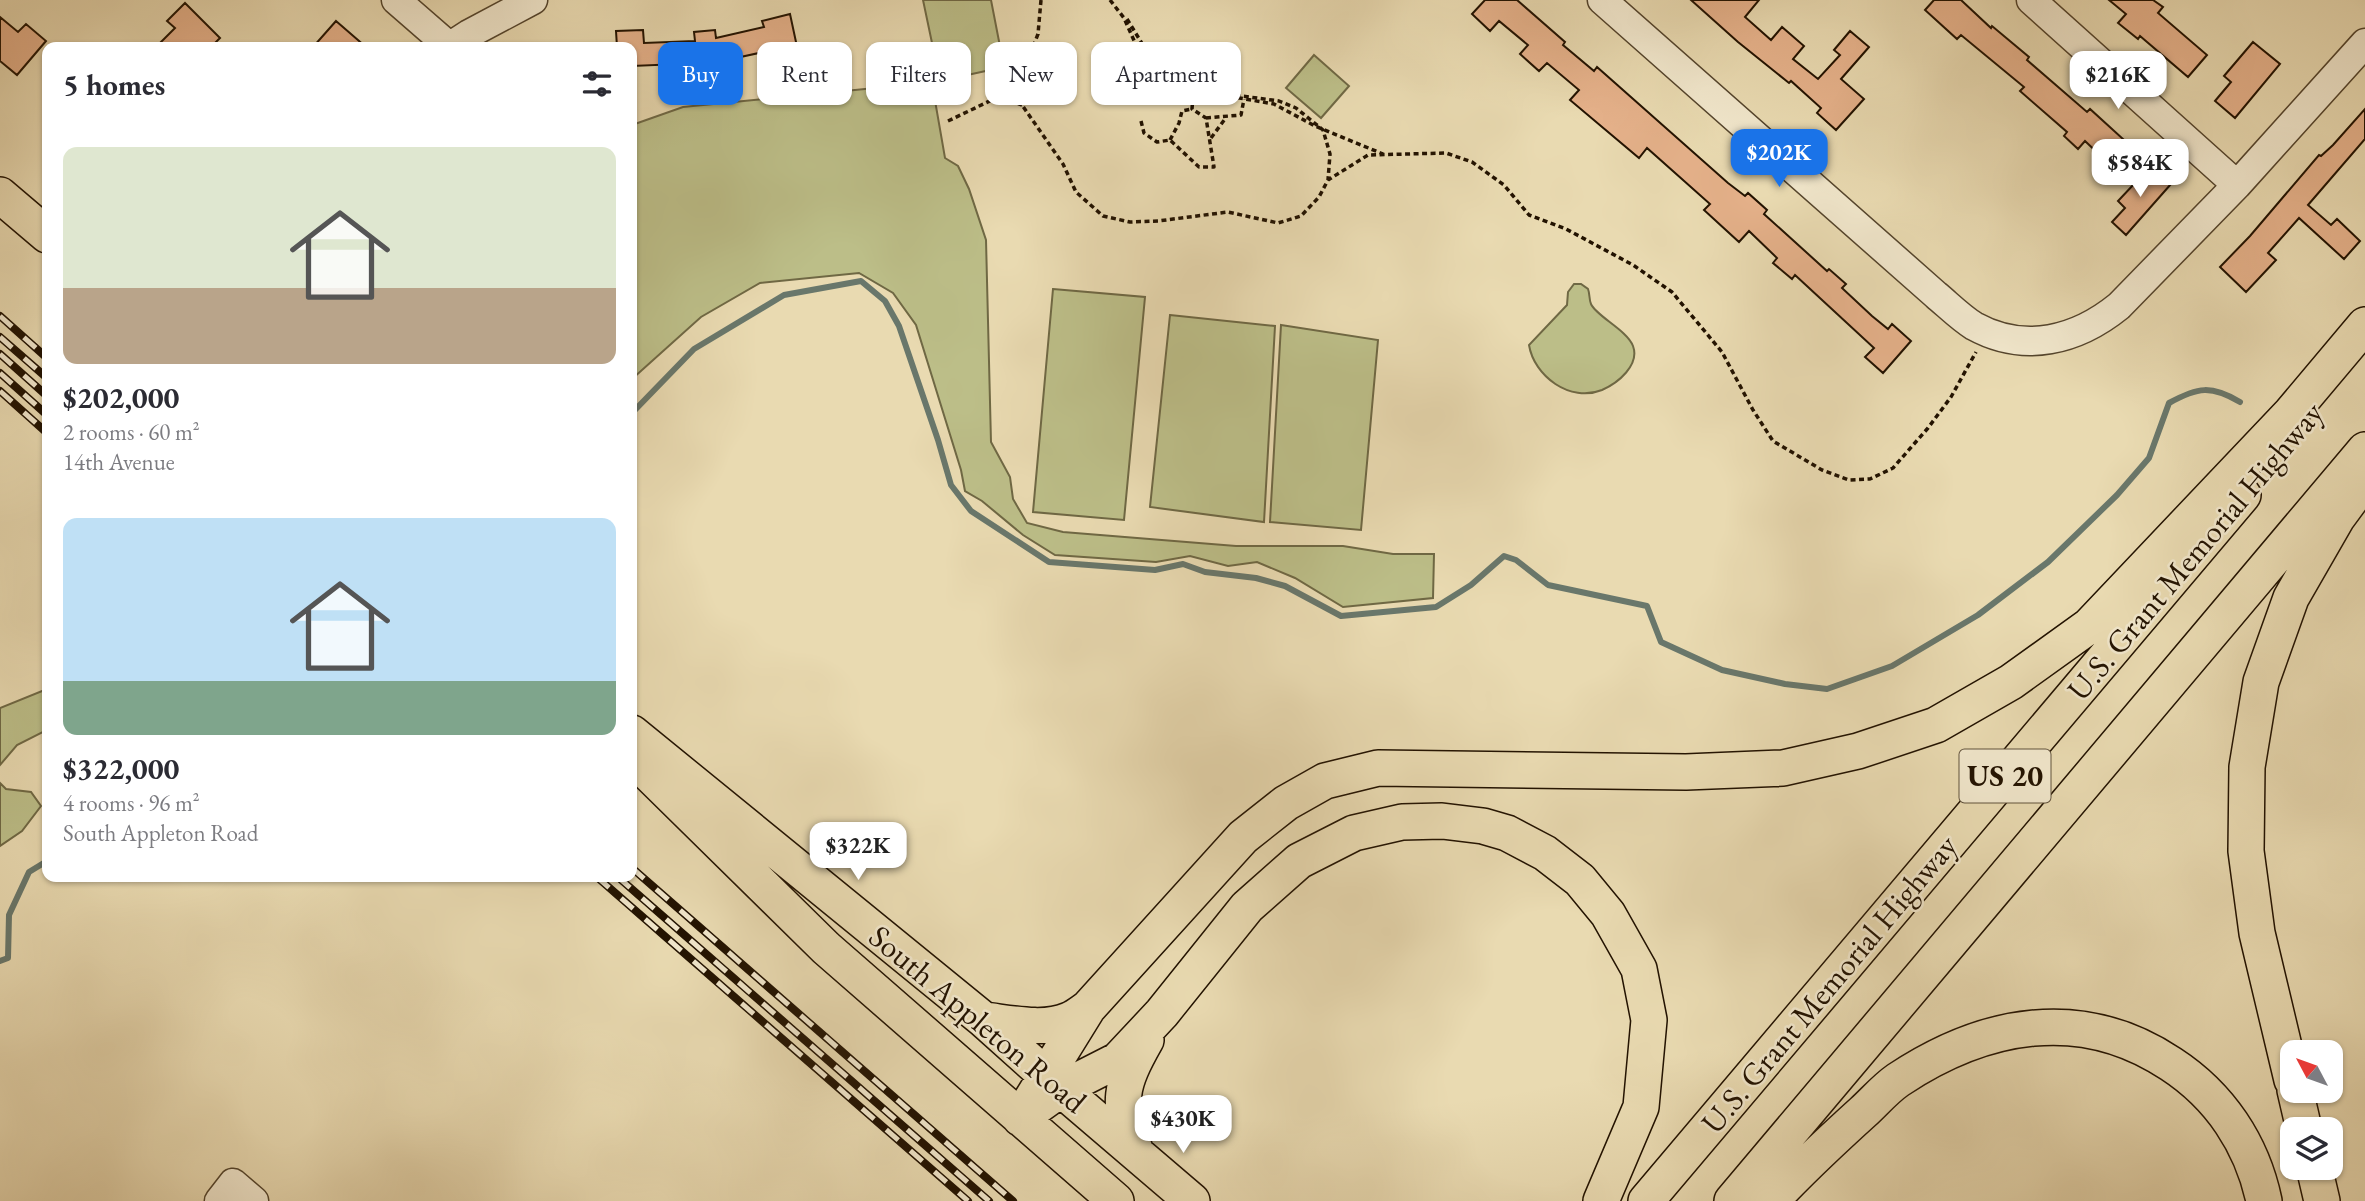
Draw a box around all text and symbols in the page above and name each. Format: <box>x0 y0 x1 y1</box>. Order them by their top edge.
chip: Buy <box>658 42 743 105</box>
chip: Rent <box>757 42 852 105</box>
chip: Filters <box>866 42 971 105</box>
chip: New <box>985 42 1077 105</box>
chip: Apartment <box>1091 42 1241 105</box>
pin: $216K <box>2069 52 2167 111</box>
text: $216K <box>2086 59 2150 89</box>
text: 5 homes <box>63 65 165 104</box>
icon: filters <box>578 65 616 103</box>
pin: $202K <box>1730 130 1828 189</box>
text: $202K <box>1747 137 1811 167</box>
pin: $584K <box>2091 140 2189 199</box>
text: $584K <box>2108 147 2172 177</box>
icon: home <box>277 192 403 318</box>
text: $202,000 <box>63 378 179 417</box>
street label: U.S. Grant Memorial Highway <box>2057 392 2333 709</box>
text: 2 rooms · 60 m² <box>63 417 200 447</box>
text: 14th Avenue <box>63 447 175 477</box>
icon: home <box>277 563 403 689</box>
text: $322,000 <box>63 749 179 788</box>
road number: US 20 <box>1960 750 2050 803</box>
text: 4 rooms · 96 m² <box>63 788 200 818</box>
text: South Appleton Road <box>63 818 258 848</box>
pin: $322K <box>809 822 907 882</box>
street label: U.S. Grant Memorial Highway <box>1691 825 1967 1142</box>
text: $322K <box>826 830 890 860</box>
street label: South Appleton Road <box>860 916 1096 1123</box>
north arrow <box>2280 1040 2343 1102</box>
map controls <box>2280 1040 2343 1180</box>
pin: $430K <box>1134 1096 1232 1155</box>
text: $430K <box>1151 1103 1215 1133</box>
button: layers <box>2280 1117 2343 1180</box>

